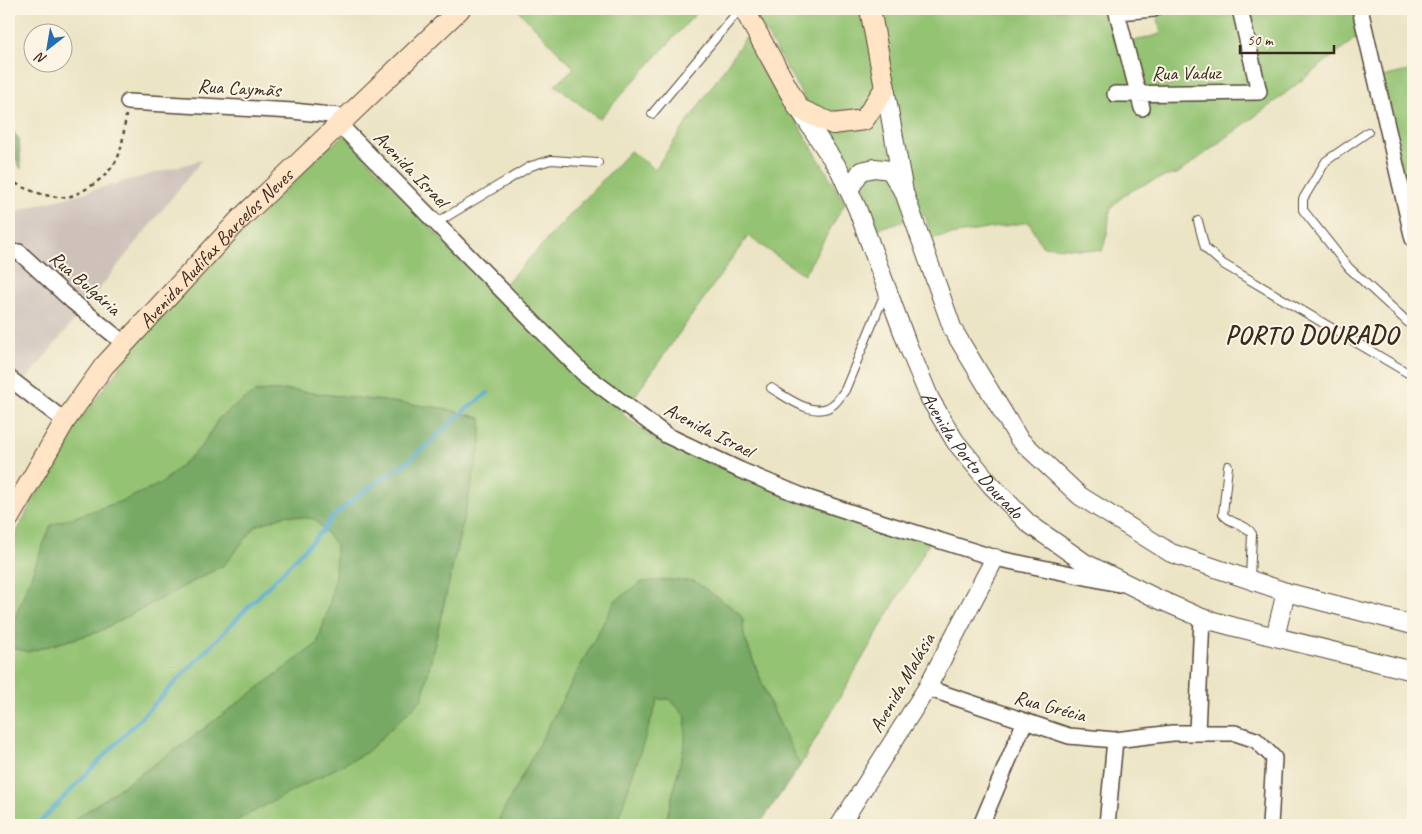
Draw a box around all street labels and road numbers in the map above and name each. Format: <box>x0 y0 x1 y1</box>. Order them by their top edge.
street label: Rua Vaduz <box>1151 60 1222 86</box>
street label: Rua Caymãs <box>197 73 283 103</box>
street label: Avenida Israel <box>368 125 456 215</box>
street label: Avenida Audifax Barcelos Neves <box>133 161 300 333</box>
street label: Rua Bulgária <box>44 245 127 322</box>
street label: Avenida Porto Dourado <box>916 388 1030 524</box>
street label: Avenida Israel <box>660 397 761 465</box>
street label: Avenida Malásia <box>864 627 941 737</box>
street label: Rua Grécia <box>1012 684 1090 728</box>

